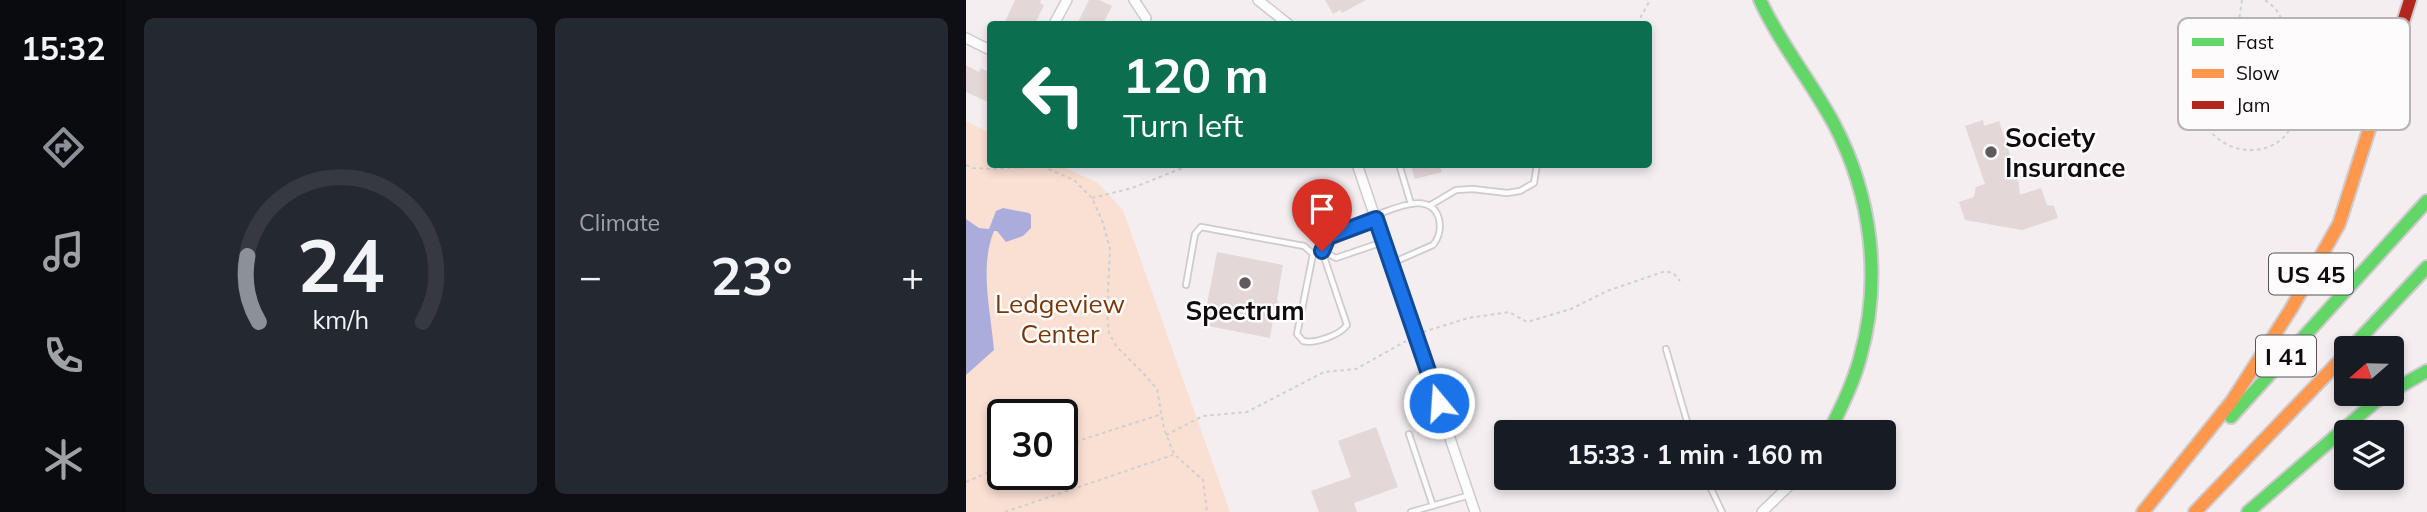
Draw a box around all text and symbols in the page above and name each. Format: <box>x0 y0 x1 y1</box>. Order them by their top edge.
legend <box>2178 18 2410 130</box>
text: 15:32 <box>21 28 105 68</box>
text: Fast <box>2236 30 2274 54</box>
text: 120 m <box>1123 44 1269 105</box>
icon: left <box>1008 49 1099 140</box>
text: Slow <box>2236 61 2280 85</box>
text: Jam <box>2236 93 2270 117</box>
text: Turn left <box>1123 105 1243 145</box>
place label: Society Insurance <box>2005 121 2126 184</box>
icon: directions <box>39 123 88 172</box>
marker: Society Insurance <box>1983 144 1999 160</box>
pin <box>1292 179 1352 251</box>
icon: arrive <box>1303 190 1341 228</box>
text: Climate <box>579 208 660 237</box>
text: 24 <box>297 219 384 310</box>
icon: music <box>39 227 88 276</box>
text: 23° <box>710 243 793 308</box>
text: − <box>579 252 602 300</box>
text: + <box>901 252 924 300</box>
road number: US 45 <box>2269 254 2353 295</box>
marker: Spectrum <box>1237 275 1253 291</box>
park label: Ledgeview Center <box>995 287 1125 350</box>
place label: Spectrum <box>1185 294 1305 327</box>
text: km/h <box>312 304 369 335</box>
icon: phone <box>39 331 88 380</box>
road number: I 41 <box>2256 335 2316 376</box>
north arrow <box>2334 336 2404 406</box>
map controls <box>2334 336 2404 490</box>
position arrow <box>1402 366 1476 440</box>
speed limit sign: 30 <box>987 399 1078 490</box>
button: layers <box>2334 420 2404 490</box>
icon: climate <box>39 435 88 484</box>
text: 15:33 · 1 min · 160 m <box>1567 438 1823 471</box>

